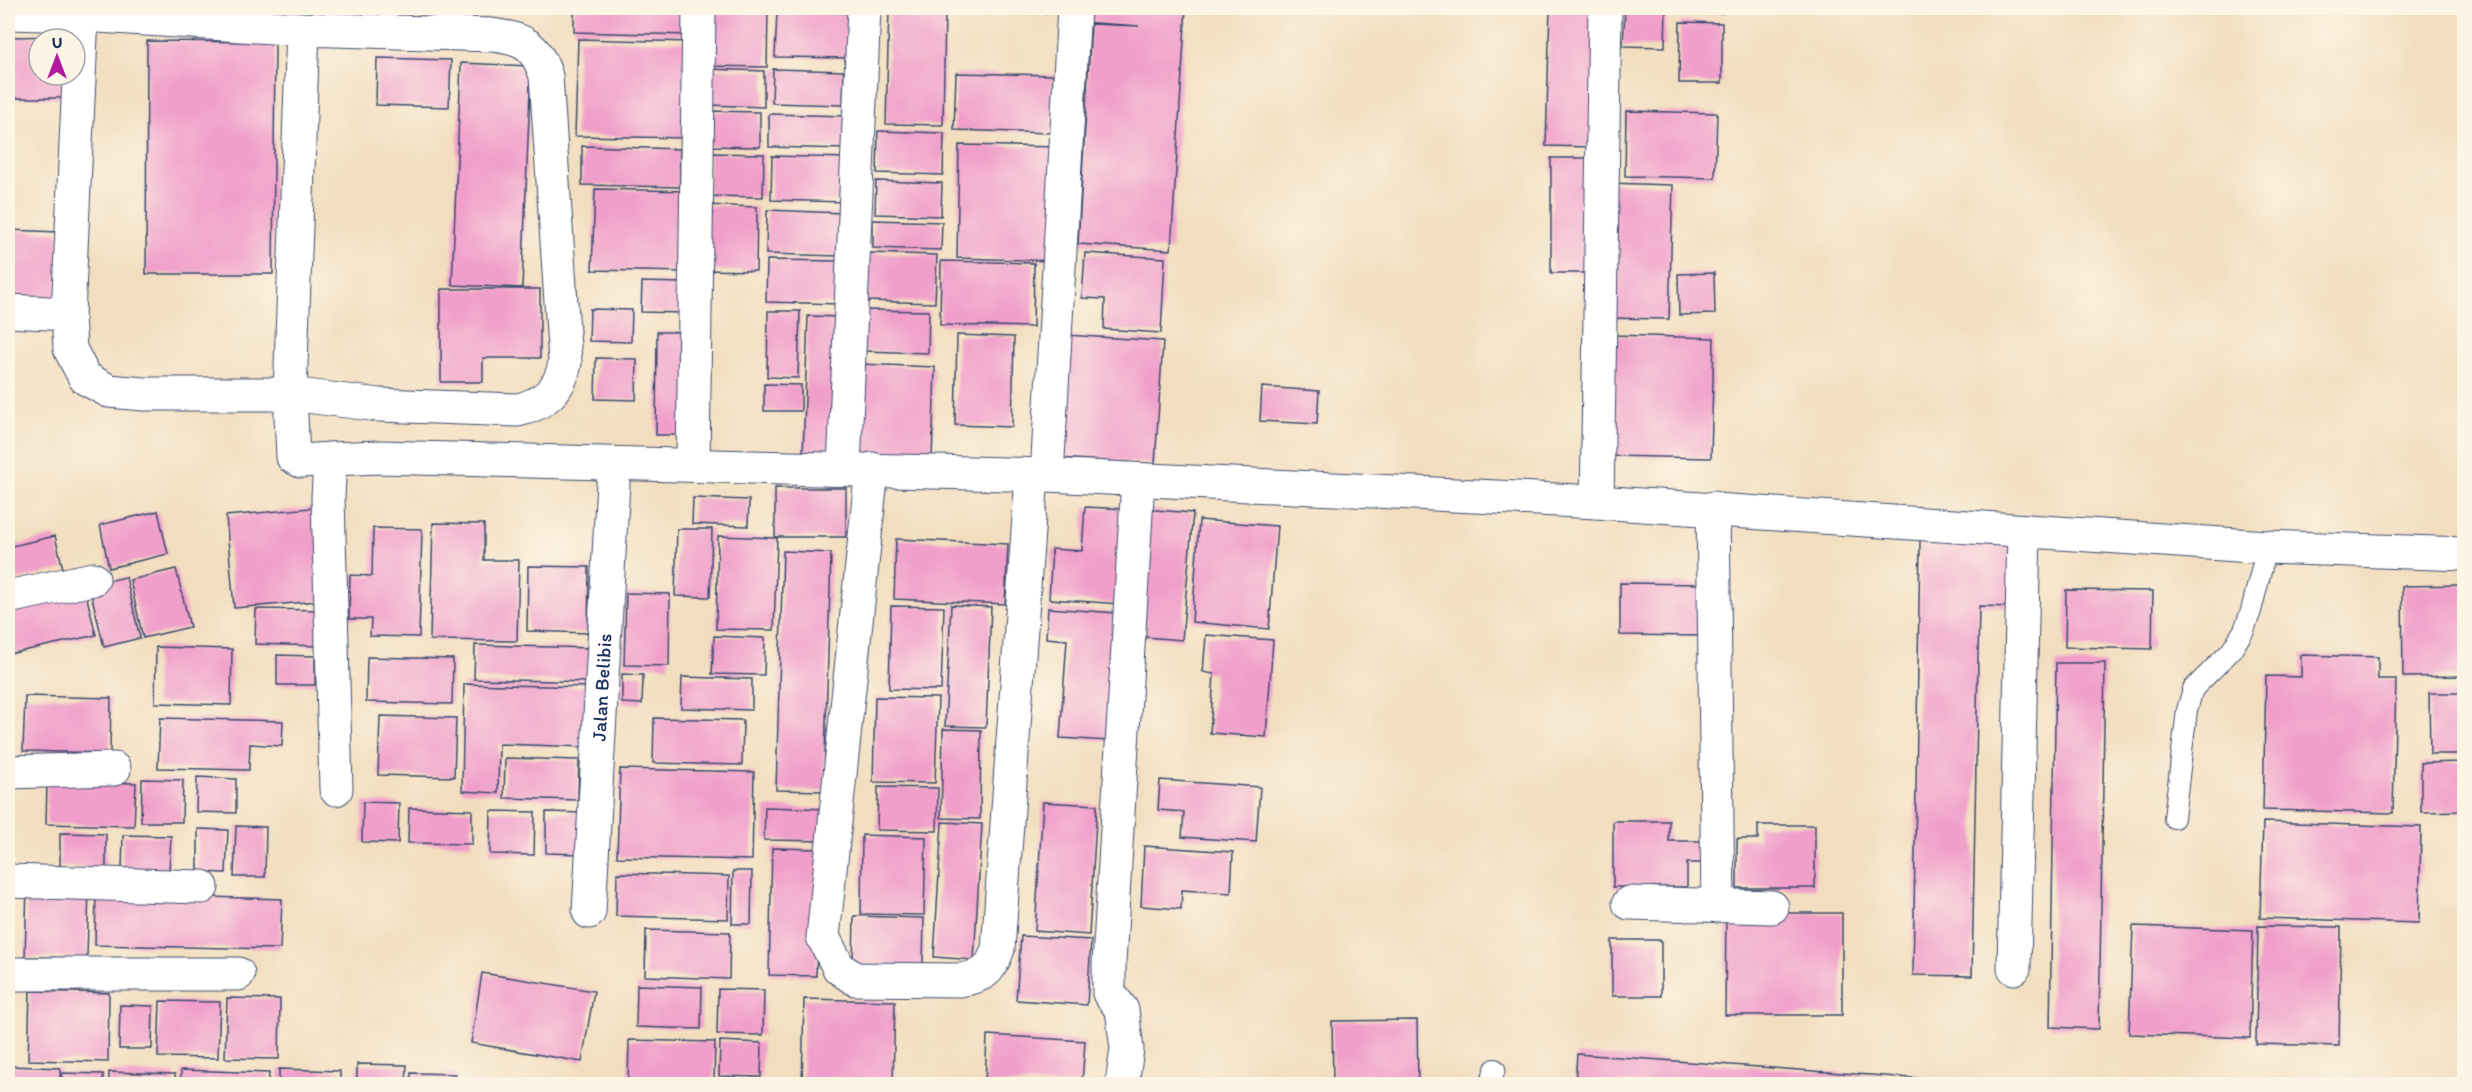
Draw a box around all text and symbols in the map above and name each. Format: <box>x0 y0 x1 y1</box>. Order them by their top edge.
north arrow <box>27 27 87 87</box>
text: U <box>52 33 62 52</box>
street label: Jalan Belibis <box>587 633 617 742</box>

